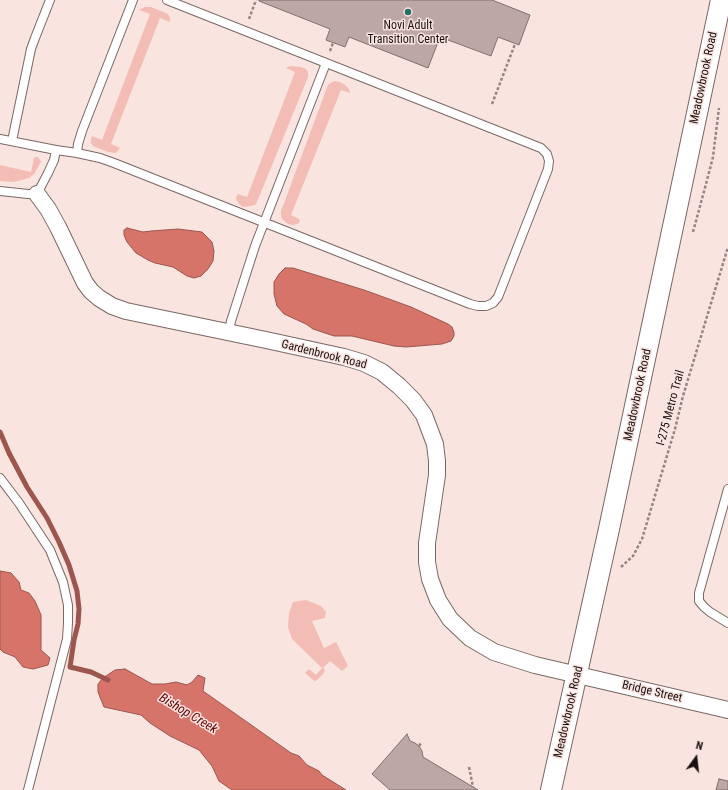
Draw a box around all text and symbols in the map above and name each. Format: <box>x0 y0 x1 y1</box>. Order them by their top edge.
marker: Novi Adult Transition Center <box>403 7 413 17</box>
place label: Novi Adult Transition Center <box>368 19 448 47</box>
street label: Meadowbrook Road <box>687 31 721 125</box>
street label: Gardenbrook Road <box>280 337 368 373</box>
street label: Meadowbrook Road <box>621 348 655 442</box>
street label: I-275 Metro Trail <box>654 369 688 447</box>
street label: Meadowbrook Road <box>551 665 587 759</box>
street label: Bridge Street <box>621 678 683 706</box>
water label: Bishop Creek <box>156 690 220 738</box>
north arrow <box>676 738 716 778</box>
text: N <box>694 739 704 753</box>

